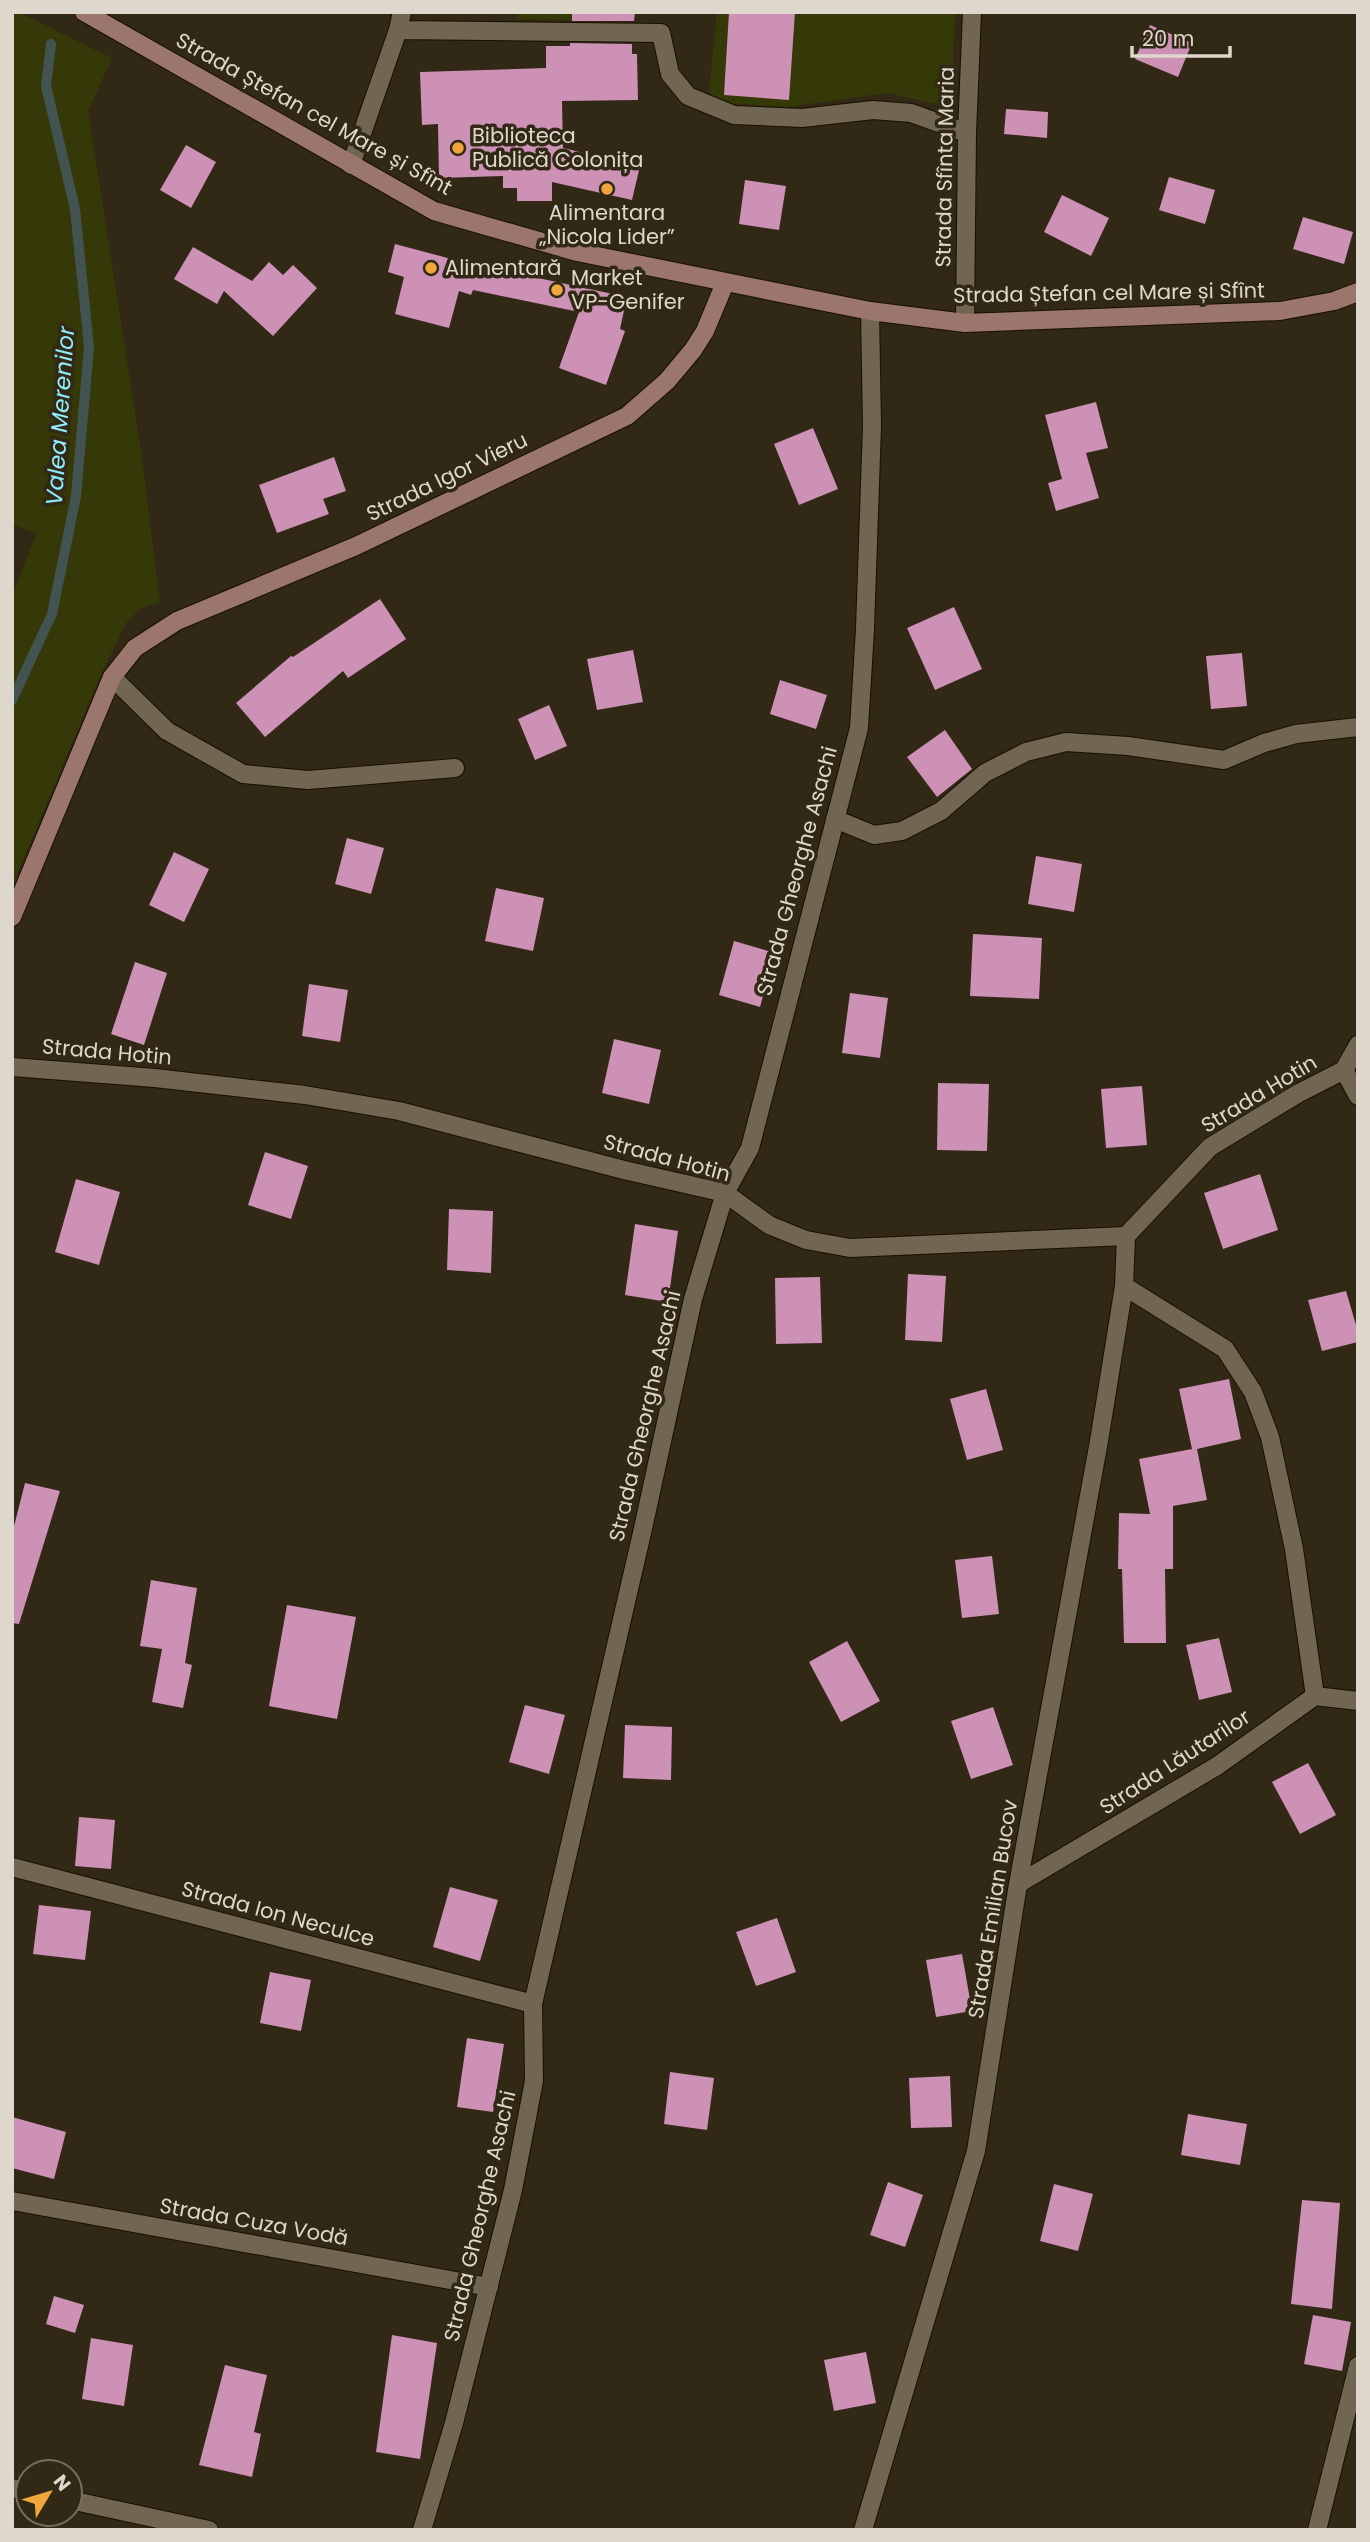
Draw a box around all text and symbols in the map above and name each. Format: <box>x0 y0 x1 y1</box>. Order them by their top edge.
scale bar <box>1132 14 1230 58</box>
text: 20 m <box>1142 24 1195 53</box>
street label: Strada Ștefan cel Mare și Sfînt <box>171 25 458 202</box>
street label: Strada Sfînta Maria <box>928 66 961 268</box>
place label: Biblioteca Publică Colonița <box>472 121 643 174</box>
marker: Biblioteca Publică Colonița <box>450 140 466 156</box>
marker: Alimentara „Nicola Lider” <box>599 181 615 197</box>
place label: Alimentara „Nicola Lider” <box>538 198 675 251</box>
place label: Alimentară <box>445 253 561 282</box>
marker: Alimentară <box>423 260 439 276</box>
place label: Market VP-Genifer <box>571 263 685 316</box>
street label: Strada Ștefan cel Mare și Sfînt <box>953 275 1265 310</box>
marker: Market VP-Genifer <box>549 282 565 298</box>
water label: Valea Merenilor <box>38 324 82 507</box>
street label: Strada Igor Vieru <box>361 425 532 528</box>
street label: Strada Gheorghe Asachi <box>749 743 844 999</box>
street label: Strada Hotin <box>41 1031 173 1072</box>
street label: Strada Hotin <box>1195 1048 1322 1140</box>
street label: Strada Hotin <box>600 1127 734 1188</box>
street label: Strada Gheorghe Asachi <box>601 1287 688 1544</box>
street label: Strada Lăutarilor <box>1094 1702 1256 1821</box>
street label: Strada Emilian Bucov <box>961 1797 1024 2021</box>
street label: Strada Ion Neculce <box>178 1874 378 1953</box>
street label: Strada Gheorghe Asachi <box>436 2087 523 2344</box>
street label: Strada Cuza Vodă <box>157 2191 351 2252</box>
north arrow <box>14 2458 84 2528</box>
text: N <box>47 2469 77 2497</box>

